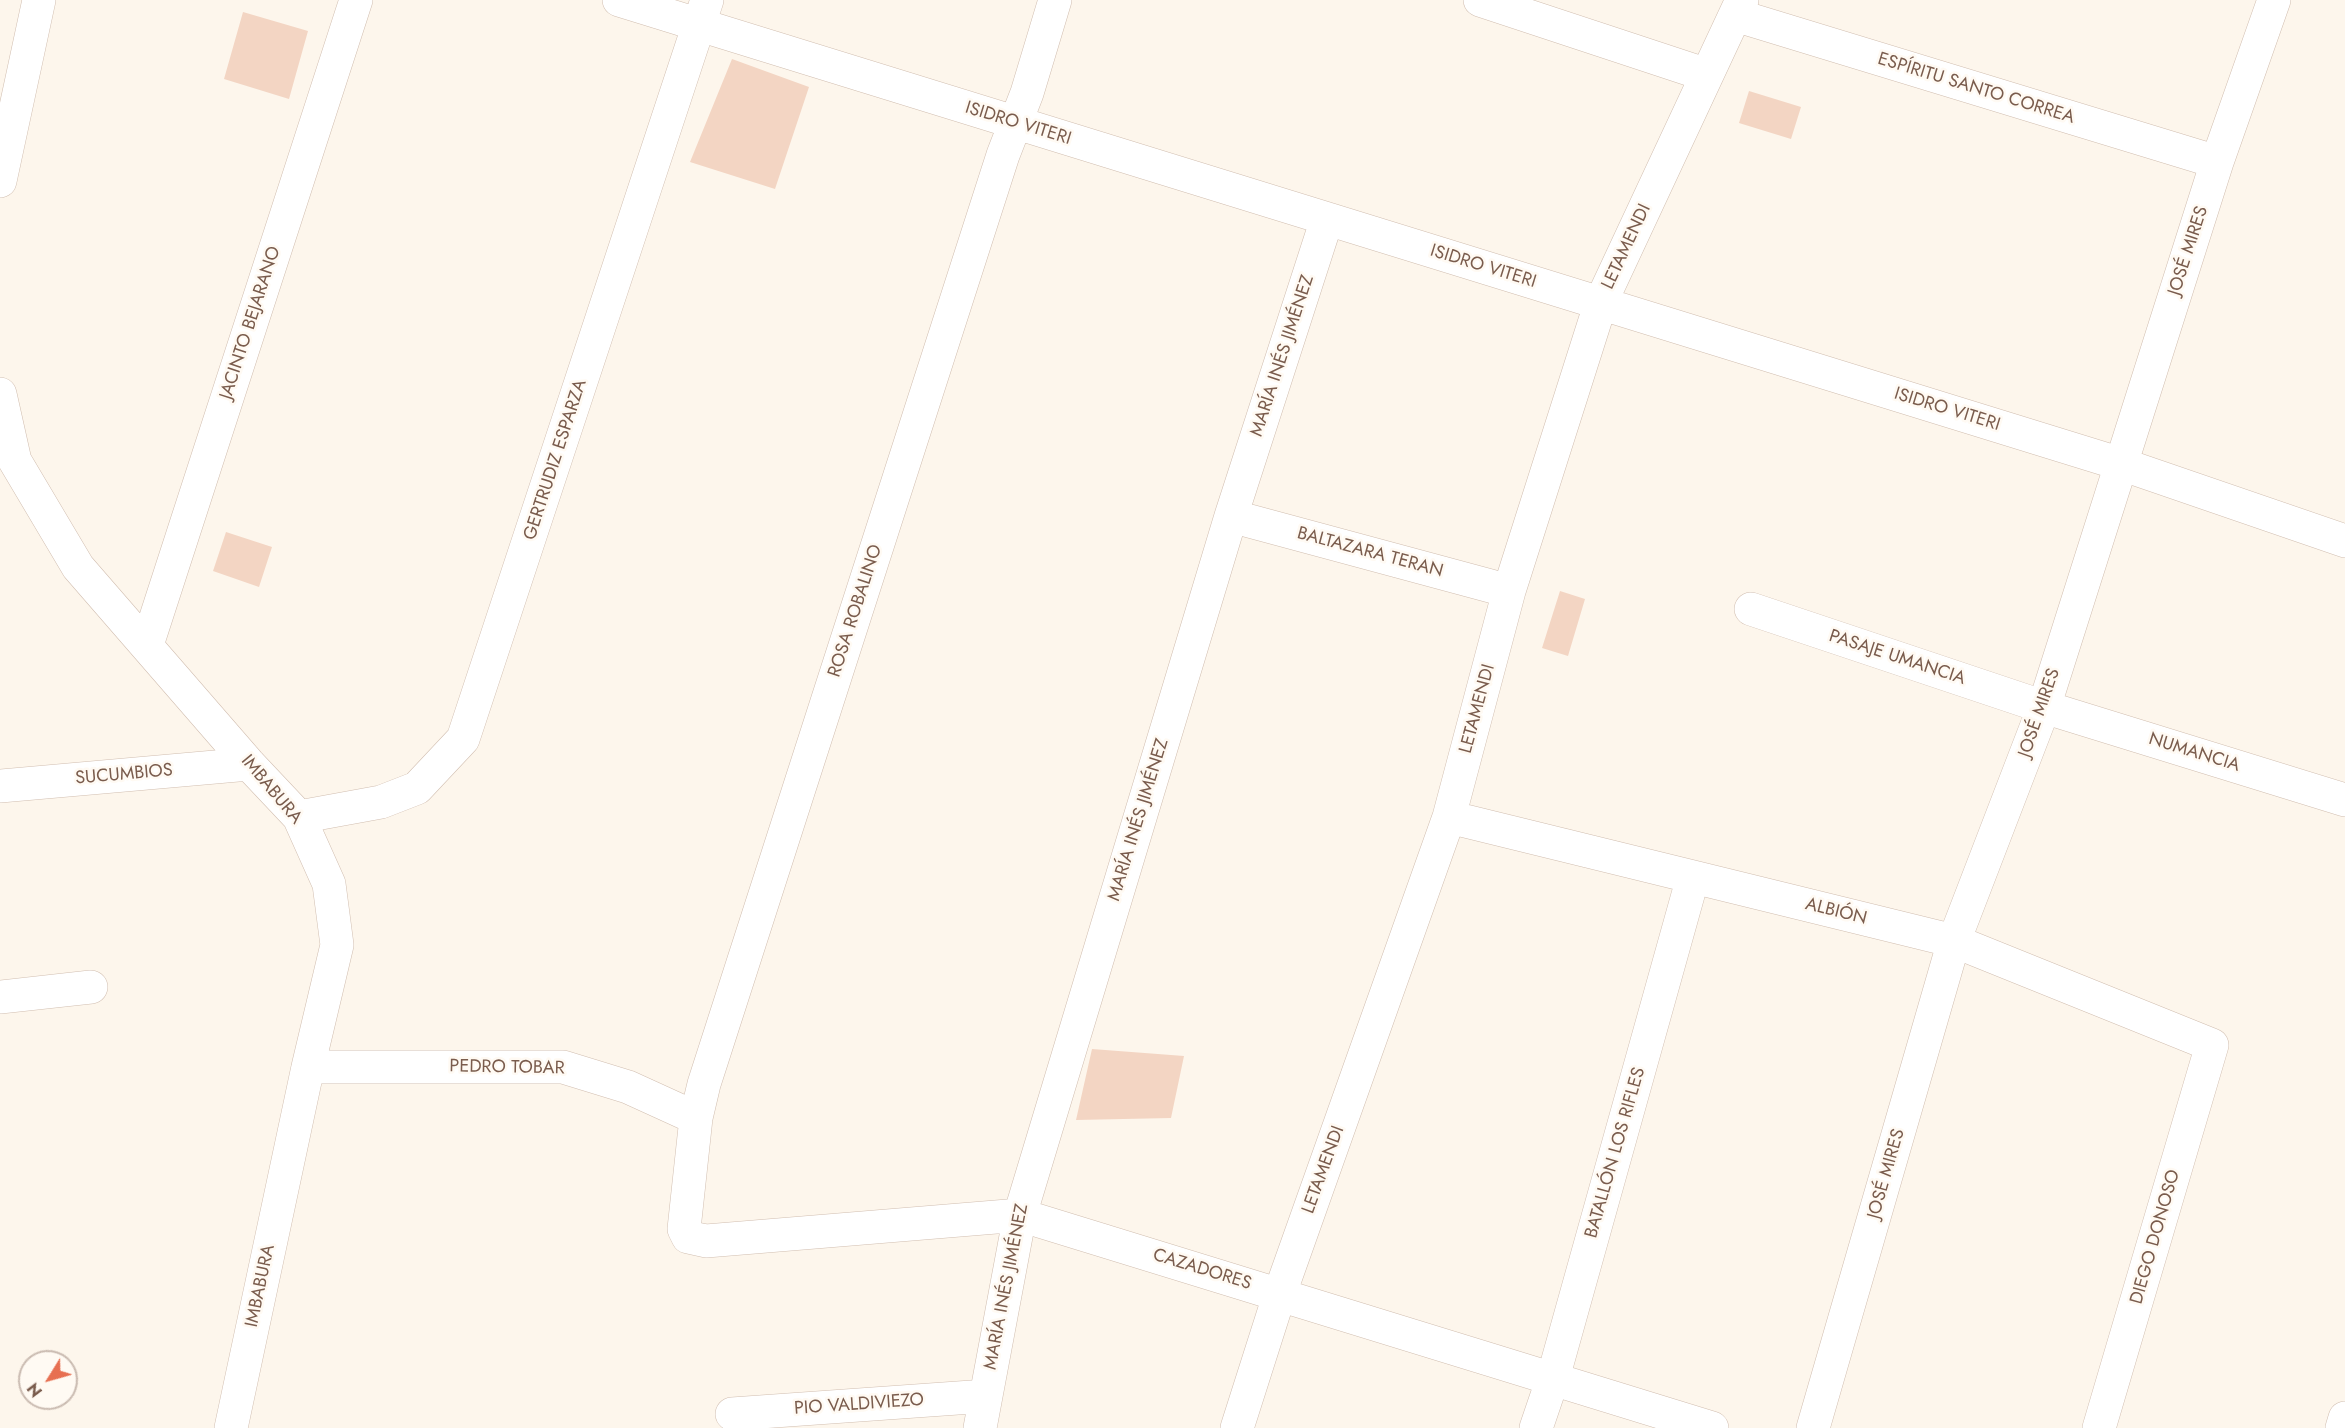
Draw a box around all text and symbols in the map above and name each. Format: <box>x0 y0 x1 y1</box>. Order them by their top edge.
street label: ESPÍRITU SANTO CORREA <box>1875 49 2077 129</box>
street label: ISIDRO VITERI <box>962 98 1074 150</box>
street label: LETAMENDI <box>1598 201 1656 293</box>
street label: JOSÉ MIRES <box>2164 204 2214 298</box>
street label: ISIDRO VITERI <box>1427 241 1539 293</box>
street label: JACINTO BEJARANO <box>216 244 286 402</box>
street label: MARÍA INÉS JIMÉNEZ <box>1247 272 1319 440</box>
street label: GERTRUDIZ ESPARZA <box>520 377 592 543</box>
street label: ISIDRO VITERI <box>1891 384 2003 436</box>
street label: BALTAZARA TERAN <box>1295 523 1445 583</box>
street label: ROSA ROBALINO <box>824 542 888 680</box>
street label: PASAJE UMANCIA <box>1826 626 1968 690</box>
street label: LETAMENDI <box>1456 662 1500 756</box>
street label: JOSÉ MIRES <box>2015 666 2065 760</box>
street label: NUMANCIA <box>2146 729 2242 777</box>
street label: MARÍA INÉS JIMÉNEZ <box>1104 736 1174 904</box>
street label: IMBABURA <box>236 751 306 829</box>
street label: SUCUMBIOS <box>74 760 174 790</box>
street label: ALBIÓN <box>1803 894 1869 930</box>
street label: PEDRO TOBAR <box>449 1056 565 1080</box>
street label: BATALLÓN LOS RIFLES <box>1581 1065 1651 1241</box>
street label: LETAMENDI <box>1298 1123 1350 1217</box>
street label: JOSÉ MIRES <box>1864 1127 1910 1221</box>
street label: DIEGO DONOSO <box>2126 1167 2186 1307</box>
street label: MARÍA INÉS JIMÉNEZ <box>980 1202 1034 1372</box>
street label: IMBABURA <box>242 1243 280 1329</box>
street label: CAZADORES <box>1150 1245 1254 1295</box>
north arrow <box>18 1350 78 1410</box>
text: N <box>22 1378 48 1402</box>
street label: PIO VALDIVIEZO <box>793 1390 925 1420</box>

